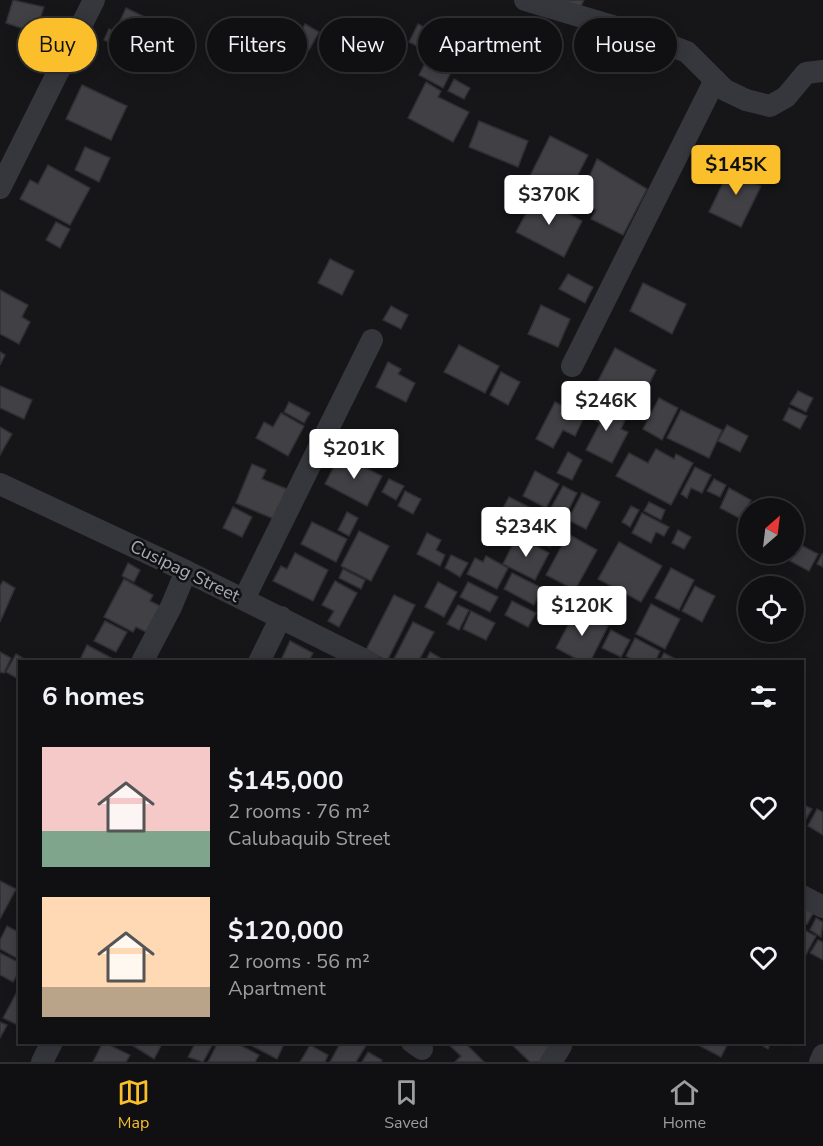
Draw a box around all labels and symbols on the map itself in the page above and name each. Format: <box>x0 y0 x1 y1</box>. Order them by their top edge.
pin: $145K <box>694 145 778 196</box>
pin: $370K <box>507 175 591 226</box>
pin: $246K <box>564 381 648 432</box>
pin: $201K <box>312 429 396 480</box>
north arrow <box>738 498 804 564</box>
pin: $234K <box>484 507 568 558</box>
street label: Cusipag Street <box>126 534 244 608</box>
pin: $120K <box>540 586 624 637</box>

